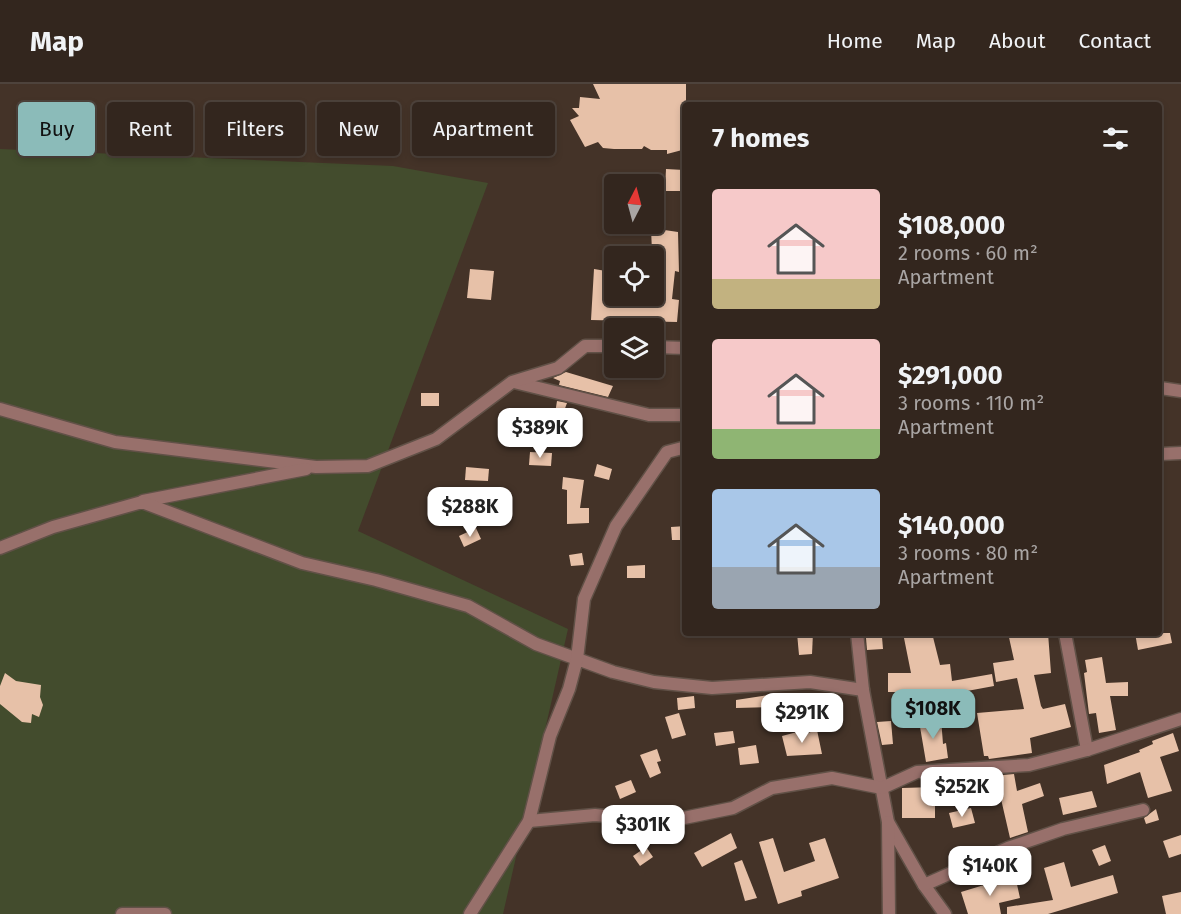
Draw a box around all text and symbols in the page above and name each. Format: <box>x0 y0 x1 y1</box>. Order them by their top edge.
text: Map <box>30 25 84 58</box>
text: Home <box>827 28 883 54</box>
text: Map <box>916 28 956 54</box>
text: About <box>989 28 1046 54</box>
text: Contact <box>1079 28 1151 54</box>
chip: Buy <box>18 102 95 156</box>
chip: Rent <box>107 102 193 156</box>
chip: Filters <box>205 102 305 156</box>
chip: New <box>317 102 400 156</box>
chip: Apartment <box>412 102 555 156</box>
icon: filters <box>1099 122 1132 155</box>
text: 7 homes <box>712 123 809 154</box>
north arrow <box>604 174 664 234</box>
map controls <box>604 174 664 378</box>
text: $108,000 <box>898 210 1005 241</box>
icon: home <box>760 213 832 285</box>
text: 2 rooms · 60 m² <box>898 241 1038 265</box>
button: locate <box>604 246 664 306</box>
text: Apartment <box>898 265 994 289</box>
button: layers <box>604 318 664 378</box>
text: $291,000 <box>898 360 1003 391</box>
icon: home <box>760 363 832 435</box>
text: 3 rooms · 110 m² <box>898 391 1044 415</box>
pin: $389K <box>498 408 582 459</box>
text: $389K <box>512 415 568 439</box>
text: Apartment <box>898 415 994 439</box>
pin: $288K <box>428 487 512 538</box>
text: $288K <box>441 494 499 518</box>
text: $140,000 <box>898 510 1005 541</box>
icon: home <box>760 513 832 585</box>
text: 3 rooms · 80 m² <box>898 541 1038 565</box>
text: Apartment <box>898 565 994 589</box>
pin: $108K <box>891 689 975 740</box>
pin: $291K <box>760 693 844 744</box>
text: $108K <box>905 696 961 720</box>
text: $291K <box>775 700 829 724</box>
pin: $252K <box>920 767 1004 818</box>
text: $252K <box>935 774 989 798</box>
pin: $301K <box>601 805 685 856</box>
text: $301K <box>616 812 670 836</box>
pin: $140K <box>948 846 1032 897</box>
text: $140K <box>962 853 1018 877</box>

